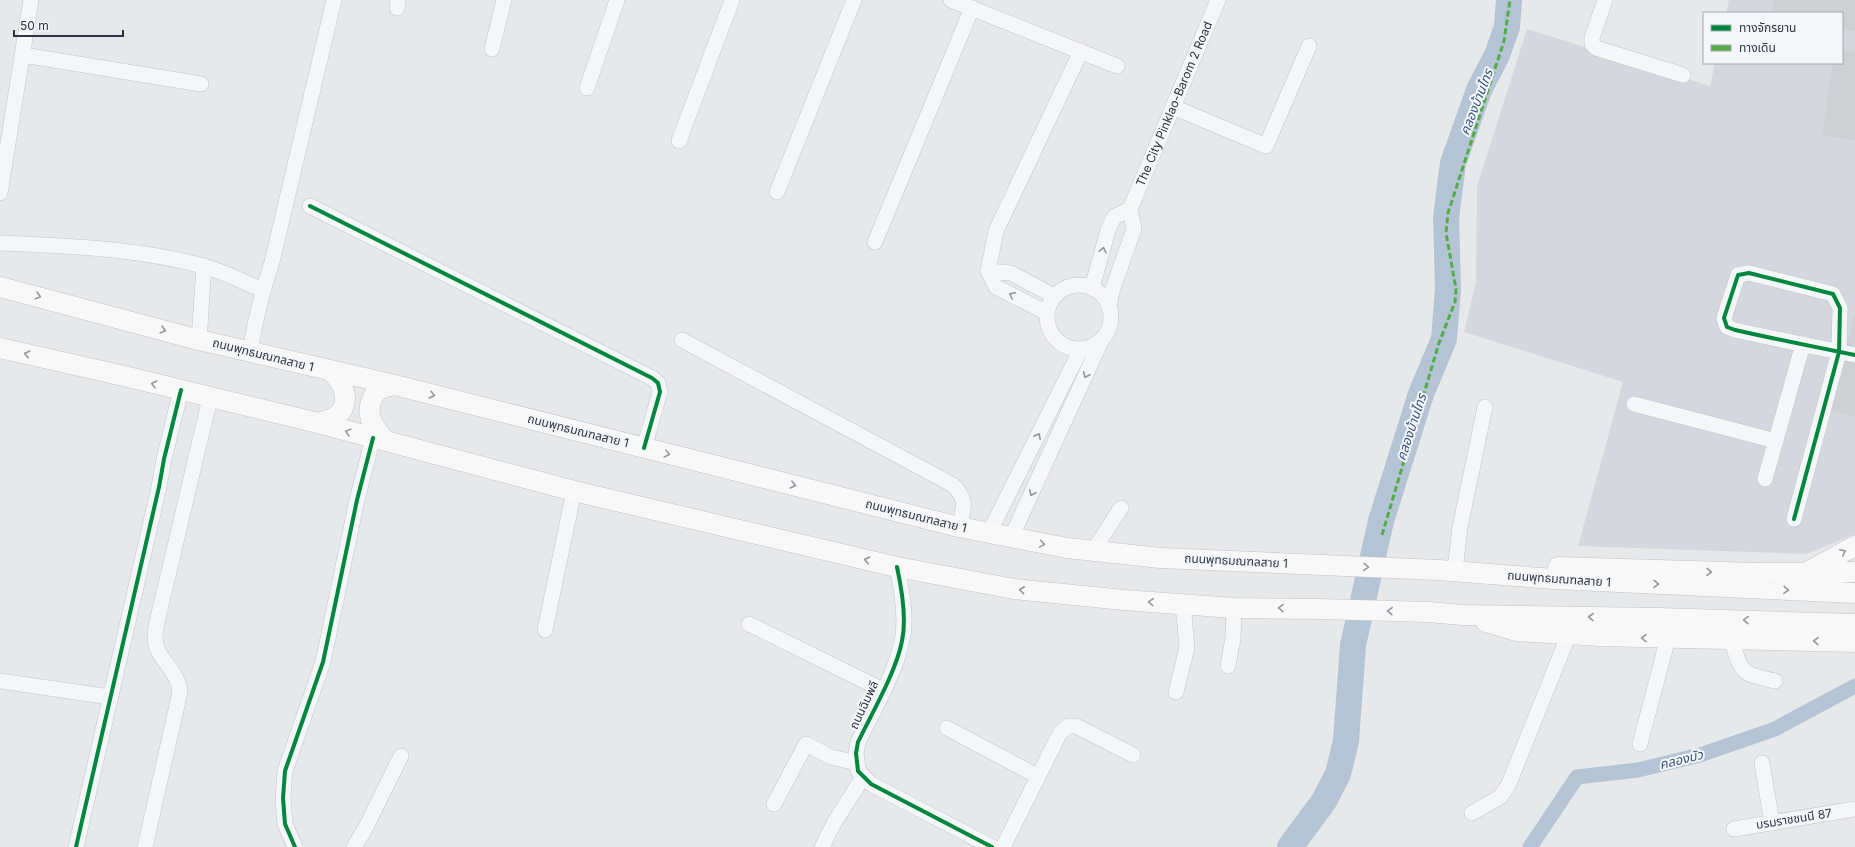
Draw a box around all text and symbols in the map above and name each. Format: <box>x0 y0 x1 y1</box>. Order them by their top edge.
scale bar <box>14 12 123 38</box>
legend <box>1703 12 1843 64</box>
text: 50 m <box>20 18 49 33</box>
street label: The City Pinklao-Barom 2 Road <box>1132 19 1215 188</box>
text: ทางจักรยาน <box>1739 20 1796 35</box>
text: ทางเดิน <box>1739 40 1776 55</box>
water label: คลองบ้านไทร <box>1456 65 1496 137</box>
one-way arrow <box>1099 247 1107 254</box>
one-way arrow <box>35 292 41 300</box>
one-way arrow <box>1009 293 1016 300</box>
one-way arrow <box>160 325 167 334</box>
street label: ถนนพุทธมณฑลสาย 1 <box>211 335 315 374</box>
one-way arrow <box>24 351 30 359</box>
one-way arrow <box>1083 370 1091 378</box>
one-way arrow <box>150 380 157 388</box>
one-way arrow <box>429 390 436 399</box>
water label: คลองบ้านไทร <box>1393 390 1430 462</box>
street label: ถนนพุทธมณฑลสาย 1 <box>526 411 630 450</box>
one-way arrow <box>344 428 351 436</box>
one-way arrow <box>1033 433 1041 440</box>
one-way arrow <box>664 449 670 457</box>
one-way arrow <box>790 481 796 489</box>
one-way arrow <box>1029 489 1037 496</box>
street label: ถนนพุทธมณฑลสาย 1 <box>864 496 968 535</box>
one-way arrow <box>1039 539 1045 548</box>
one-way arrow <box>1839 549 1846 557</box>
street label: ถนนพุทธมณฑลสาย 1 <box>1184 550 1288 571</box>
one-way arrow <box>863 556 870 565</box>
one-way arrow <box>1363 562 1369 571</box>
street label: ถนนพุทธมณฑลสาย 1 <box>1507 567 1611 590</box>
one-way arrow <box>1706 567 1712 576</box>
one-way arrow <box>1653 580 1659 589</box>
one-way arrow <box>1783 585 1789 594</box>
one-way arrow <box>1019 586 1025 595</box>
one-way arrow <box>1148 598 1154 607</box>
one-way arrow <box>1278 604 1284 613</box>
one-way arrow <box>1387 607 1393 615</box>
one-way arrow <box>1588 613 1594 621</box>
one-way arrow <box>1743 616 1749 625</box>
one-way arrow <box>1641 633 1647 642</box>
one-way arrow <box>1813 637 1819 646</box>
street label: ถนนฉิมพลี <box>846 678 881 731</box>
water label: คลองบัว <box>1658 746 1705 772</box>
street label: บรมราชชนนี 87 <box>1755 805 1833 832</box>

